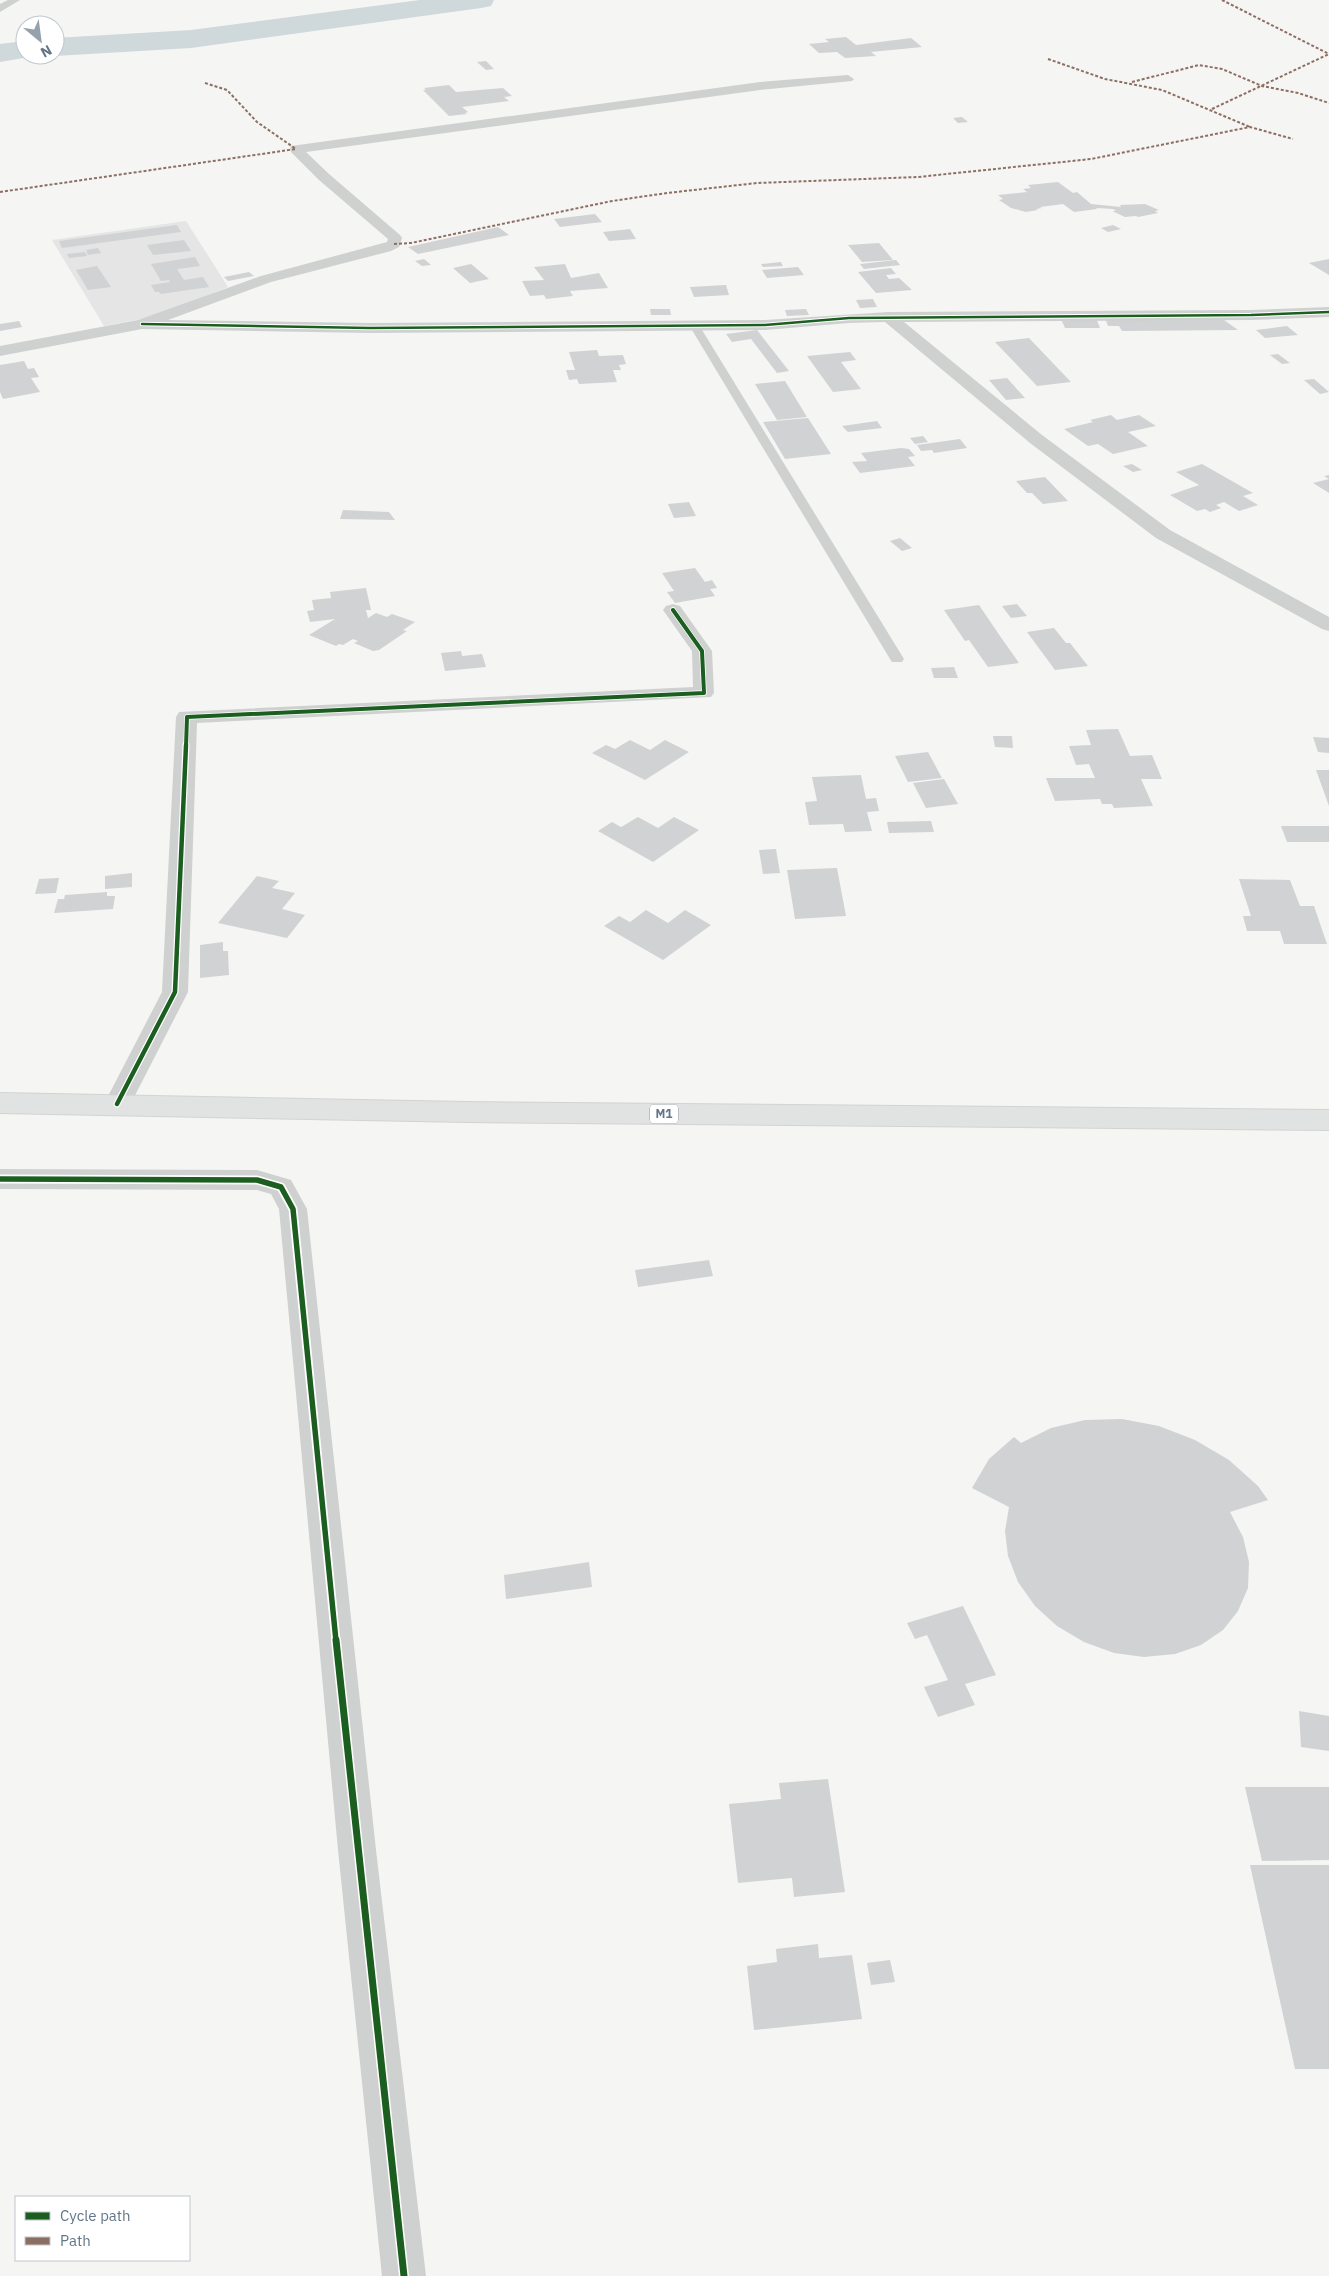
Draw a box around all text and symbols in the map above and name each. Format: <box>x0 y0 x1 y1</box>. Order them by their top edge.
north arrow <box>15 15 65 65</box>
text: N <box>38 41 55 62</box>
road number: M1 <box>650 1104 678 1124</box>
legend <box>15 2196 190 2261</box>
text: Cycle path <box>60 2206 131 2225</box>
text: Path <box>60 2231 91 2250</box>

